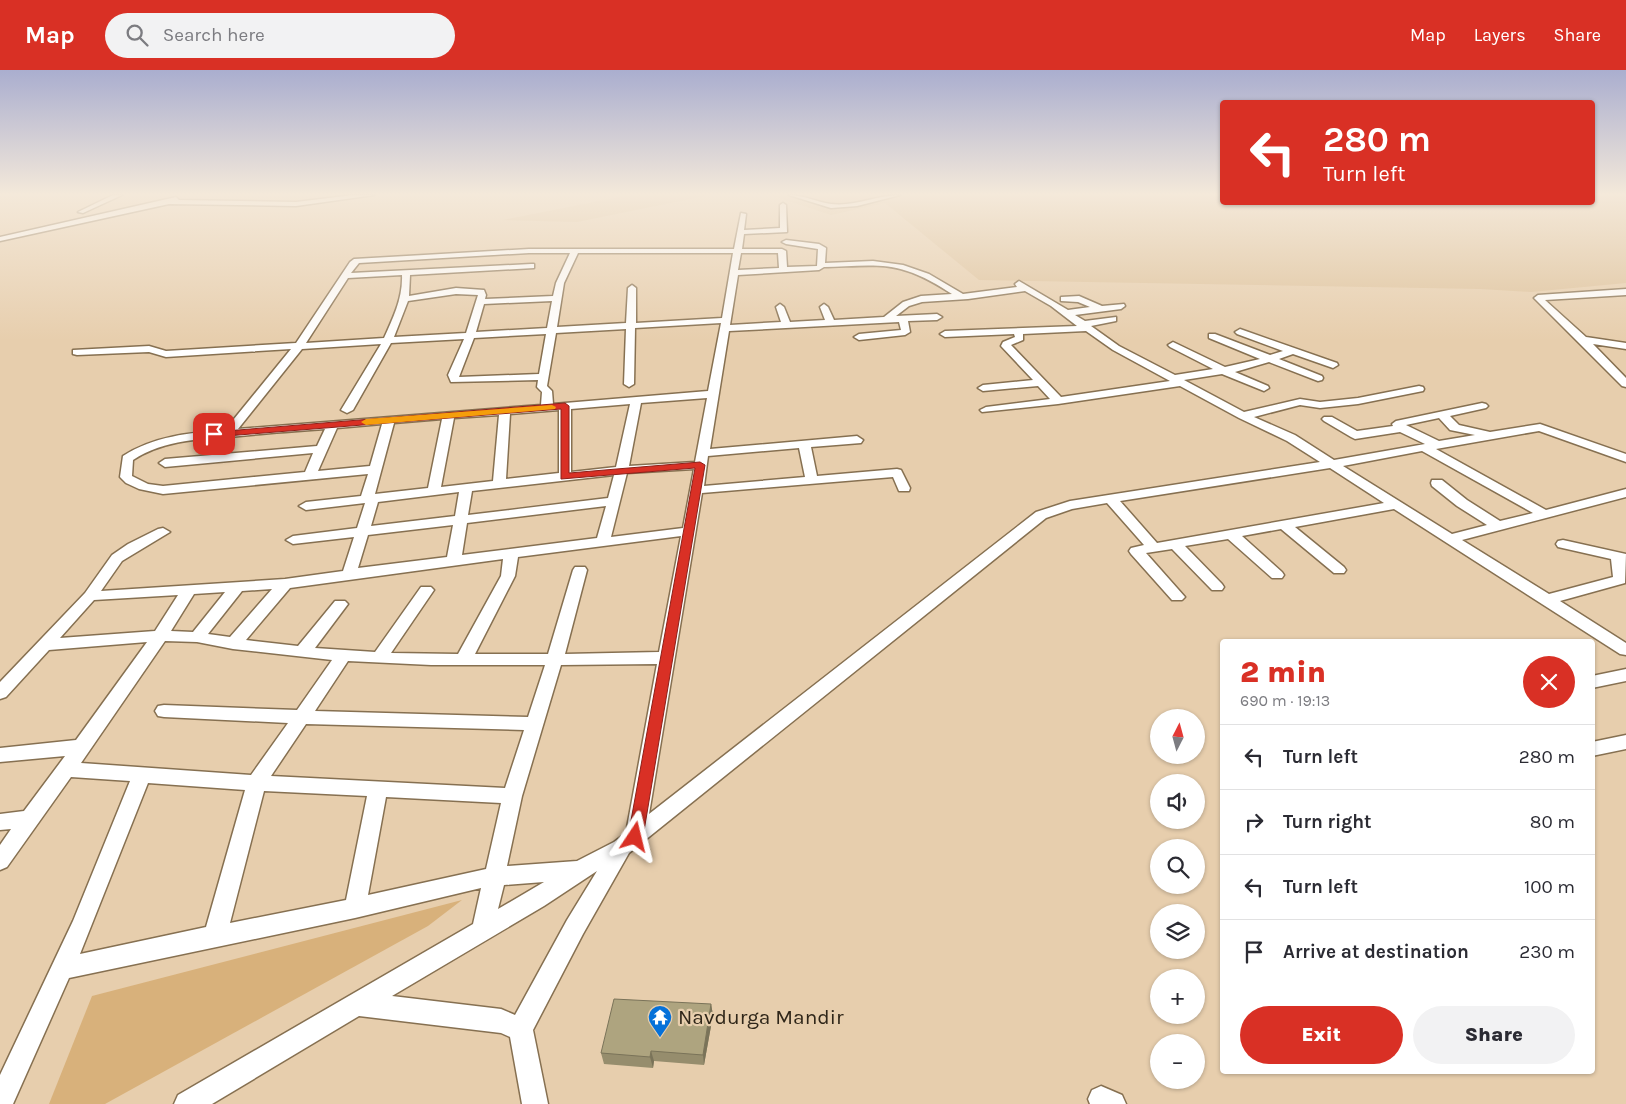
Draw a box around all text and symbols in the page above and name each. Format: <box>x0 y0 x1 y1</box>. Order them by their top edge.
search box <box>105 13 455 58</box>
text: Map <box>25 21 75 49</box>
icon: search <box>123 21 151 49</box>
text: Search here <box>163 24 265 46</box>
text: Map <box>1410 24 1446 46</box>
text: Layers <box>1474 24 1526 46</box>
text: Share <box>1554 24 1601 46</box>
text: 280 m <box>1323 119 1431 160</box>
icon: left <box>1240 120 1305 185</box>
text: Turn left <box>1323 161 1406 187</box>
pin <box>193 413 235 455</box>
icon: arrive <box>200 420 228 448</box>
text: 2 min <box>1240 654 1326 690</box>
button: close <box>1523 656 1575 708</box>
text: 690 m · 19:13 <box>1240 691 1330 710</box>
north arrow <box>1150 709 1205 764</box>
map controls <box>1150 709 1205 1089</box>
icon: left <box>1240 743 1268 771</box>
text: Turn left <box>1283 746 1358 768</box>
text: 280 m <box>1519 746 1575 768</box>
button: sound <box>1150 774 1205 829</box>
icon: right <box>1240 808 1268 836</box>
position arrow <box>608 810 660 862</box>
text: Turn right <box>1283 811 1372 833</box>
text: 80 m <box>1530 811 1575 833</box>
button: search <box>1150 839 1205 894</box>
icon: left <box>1240 873 1268 901</box>
text: Turn left <box>1283 876 1358 898</box>
text: 100 m <box>1524 876 1575 898</box>
button: layers <box>1150 904 1205 959</box>
icon: arrive <box>1240 938 1268 966</box>
text: Arrive at destination <box>1283 941 1469 963</box>
text: 230 m <box>1519 941 1575 963</box>
button: + <box>1150 969 1205 1024</box>
temple icon: Navdurga Mandir <box>647 1004 673 1038</box>
place label: Navdurga Mandir <box>678 1005 844 1029</box>
button: Exit <box>1240 1006 1403 1064</box>
button: Share <box>1413 1006 1575 1064</box>
button: − <box>1150 1034 1205 1089</box>

